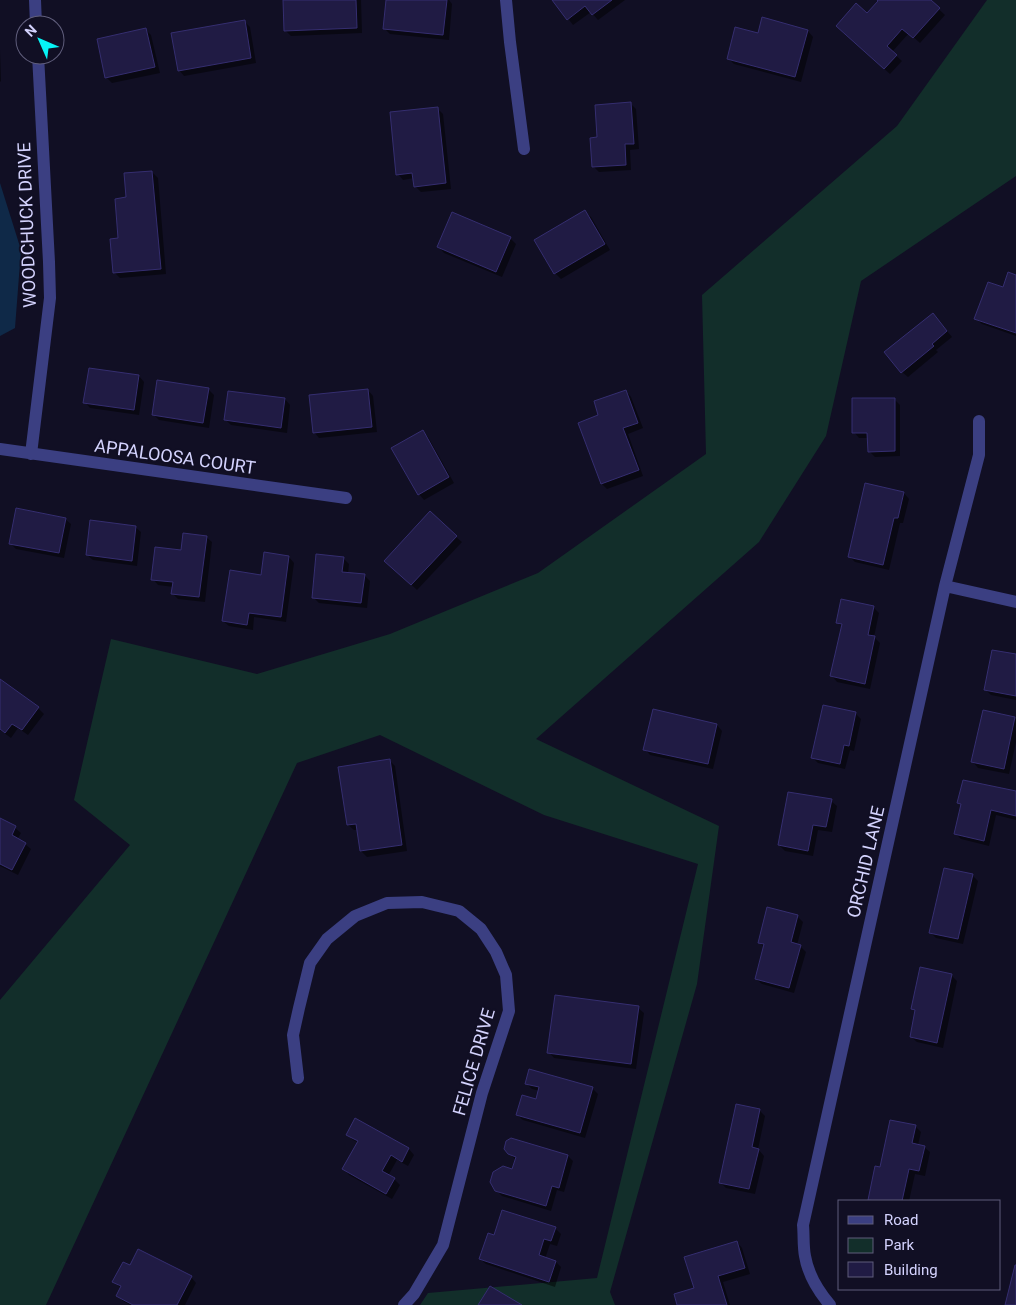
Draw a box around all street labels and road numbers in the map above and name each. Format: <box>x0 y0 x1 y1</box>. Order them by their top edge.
street label: WOODCHUCK DRIVE <box>13 142 40 308</box>
street label: APPALOOSA COURT <box>93 435 257 478</box>
street label: ORCHID LANE <box>842 804 889 920</box>
street label: FELICE DRIVE <box>448 1006 499 1118</box>

